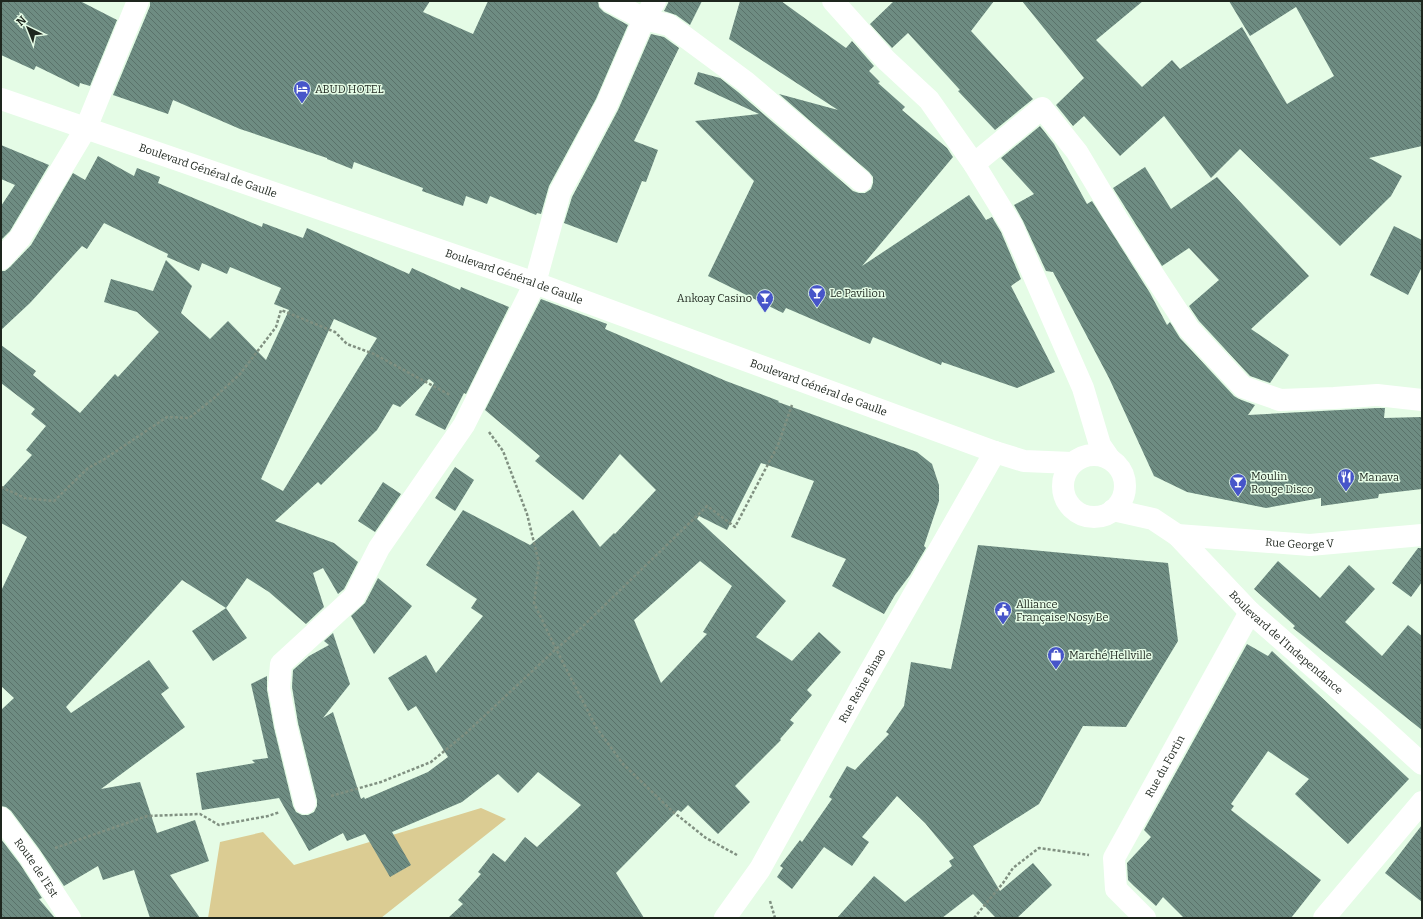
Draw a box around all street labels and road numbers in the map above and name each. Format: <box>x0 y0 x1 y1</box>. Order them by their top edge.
street label: Boulevard Général de Gaulle <box>137 141 279 201</box>
street label: Boulevard Général de Gaulle <box>444 247 585 307</box>
street label: Boulevard Général de Gaulle <box>748 357 889 419</box>
street label: Rue George V <box>1265 536 1335 552</box>
street label: Boulevard de l'Independance <box>1226 588 1345 697</box>
street label: Rue Reine Binao <box>836 647 888 725</box>
street label: Rue du Fortin <box>1143 733 1188 800</box>
street label: Route de l'Est <box>11 836 61 900</box>

